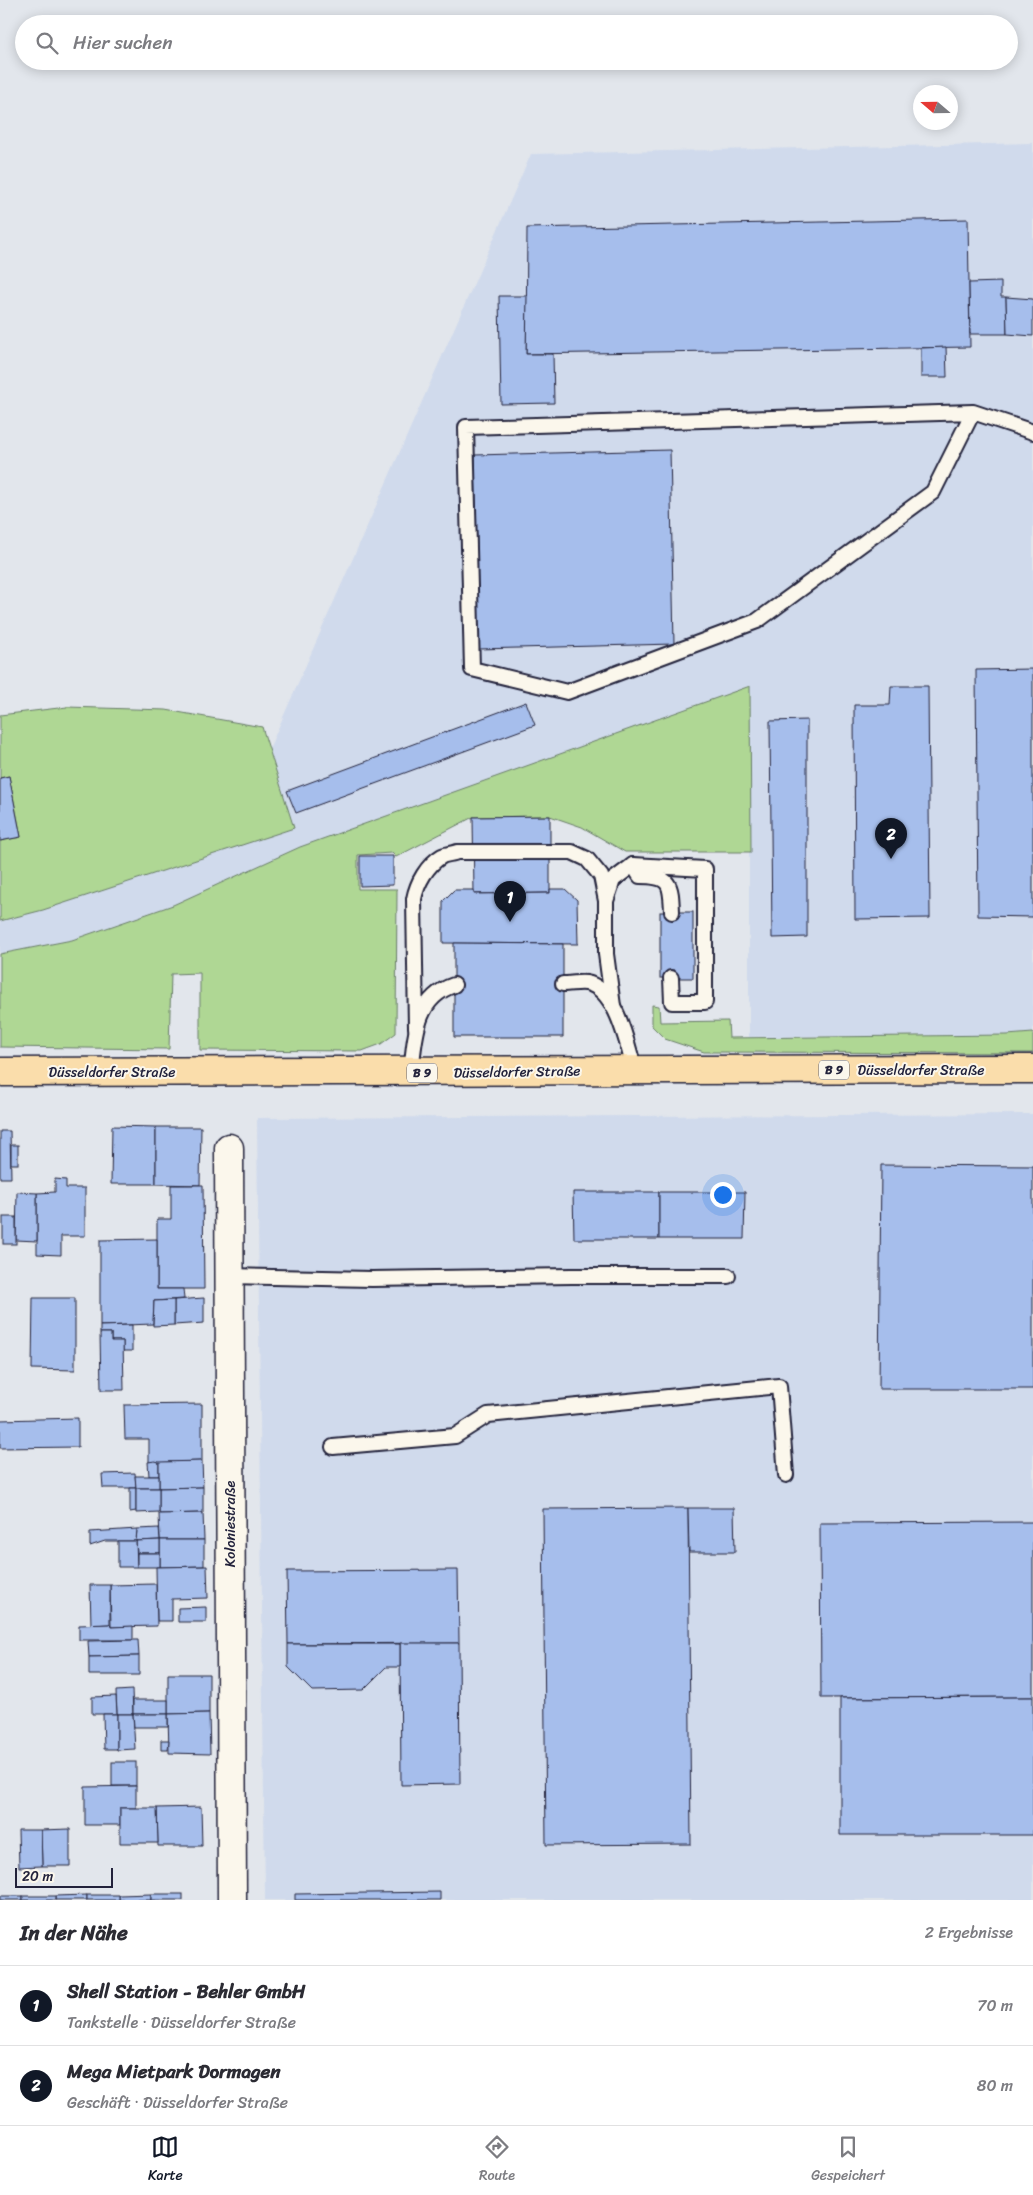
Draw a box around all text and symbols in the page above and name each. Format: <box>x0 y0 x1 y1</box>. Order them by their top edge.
search box <box>15 15 1018 70</box>
text: Hier suchen <box>73 26 173 59</box>
icon: search <box>33 29 61 57</box>
north arrow <box>913 85 958 130</box>
pin: 2 <box>875 818 907 859</box>
pin: 1 <box>494 881 526 922</box>
street label: Düsseldorfer Straße <box>453 1058 581 1086</box>
street label: Düsseldorfer Straße <box>858 1058 984 1083</box>
street label: Düsseldorfer Straße <box>49 1060 175 1085</box>
road number: B 9 <box>819 1060 849 1080</box>
road number: B 9 <box>407 1064 437 1082</box>
your location <box>710 1182 736 1208</box>
street label: Koloniestraße <box>218 1481 243 1567</box>
text: 20 m <box>22 1864 53 1889</box>
scale bar <box>15 1865 112 1888</box>
text: In der Nähe <box>20 1914 128 1952</box>
text: 2 Ergebnisse <box>925 1918 1013 1947</box>
text: Shell Station - Behler GmbH <box>67 1975 305 2008</box>
text: 1 <box>33 1991 39 2020</box>
text: 70 m <box>977 1991 1013 2020</box>
text: Tankstelle · Düsseldorfer Straße <box>67 2008 296 2037</box>
text: Mega Mietpark Dormagen <box>67 2055 281 2088</box>
text: 2 <box>31 2071 41 2100</box>
text: 80 m <box>977 2071 1013 2100</box>
text: Geschäft · Düsseldorfer Straße <box>67 2088 288 2117</box>
tab: Karte <box>148 2133 183 2188</box>
tab: Route <box>479 2133 515 2188</box>
tab: Gespeichert <box>811 2133 885 2188</box>

